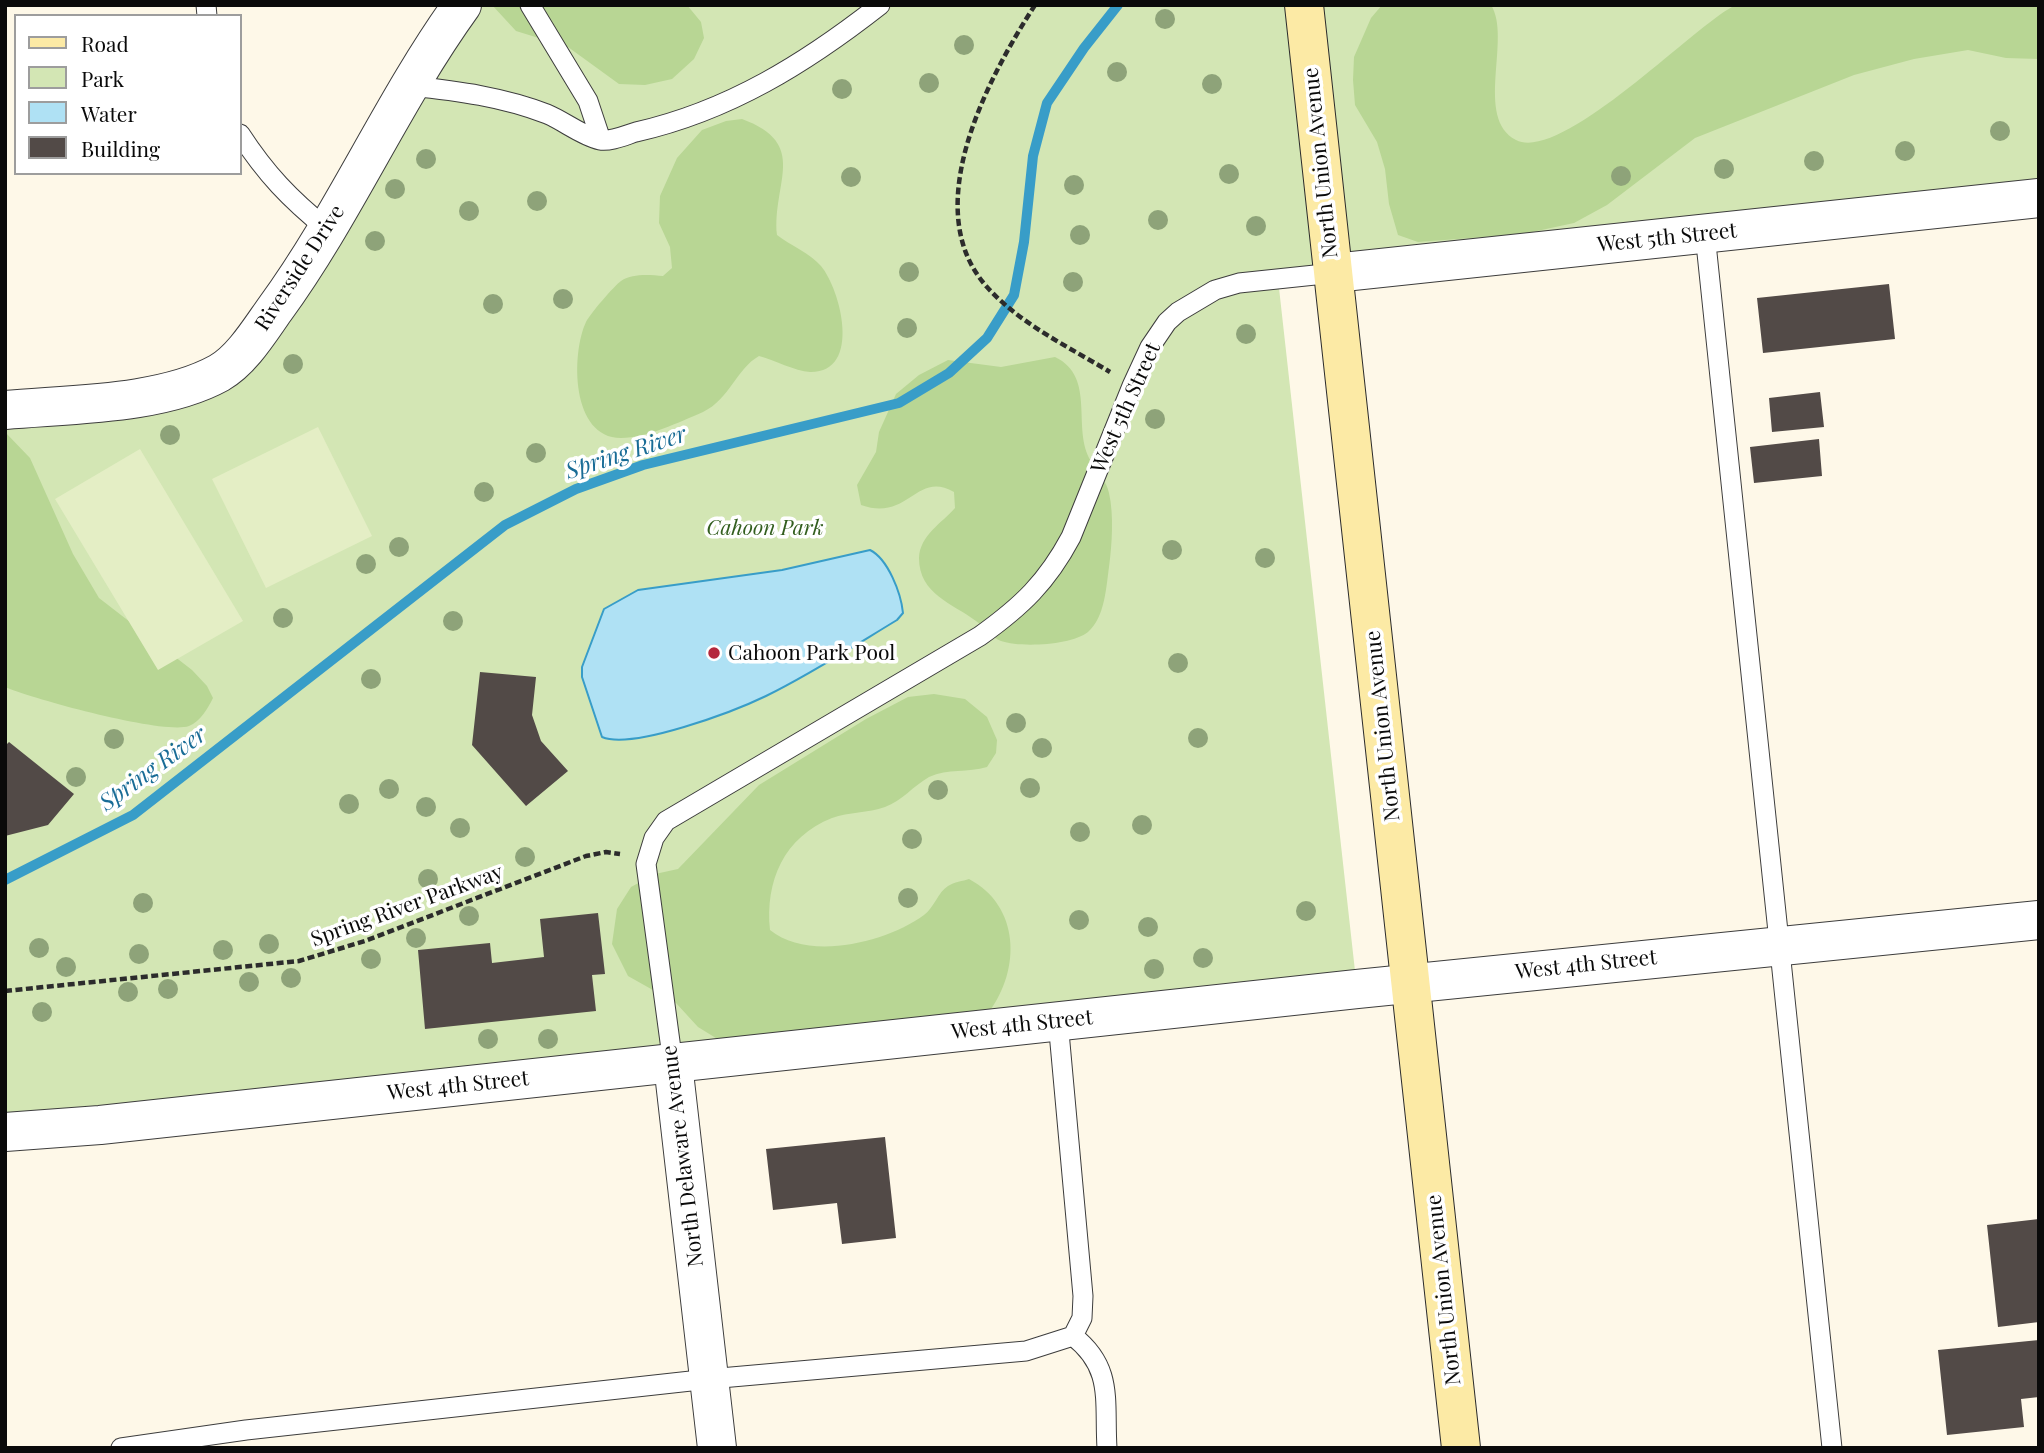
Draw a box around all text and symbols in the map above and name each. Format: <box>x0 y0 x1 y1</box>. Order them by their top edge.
legend <box>14 14 242 175</box>
text: Road <box>81 29 129 57</box>
text: Park <box>81 64 124 92</box>
street label: North Union Avenue <box>1298 66 1344 260</box>
text: Water <box>81 99 137 127</box>
text: Building <box>81 134 160 162</box>
street label: Riverside Drive <box>250 200 350 336</box>
street label: West 5th Street <box>1596 218 1738 258</box>
street label: West 5th Street <box>1086 339 1166 477</box>
water label: Spring River <box>562 420 690 486</box>
park label: Cahoon Park <box>706 515 824 541</box>
street label: North Union Avenue <box>1360 629 1406 823</box>
place label: Cahoon Park Pool <box>728 640 895 666</box>
marker: Cahoon Park Pool <box>706 645 722 661</box>
water label: Spring River <box>94 721 212 817</box>
street label: Spring River Parkway <box>307 859 507 953</box>
street label: West 4th Street <box>1514 945 1658 985</box>
street label: West 4th Street <box>950 1005 1094 1045</box>
street label: North Delaware Avenue <box>657 1044 709 1268</box>
street label: West 4th Street <box>386 1066 530 1106</box>
street label: North Union Avenue <box>1421 1193 1467 1387</box>

